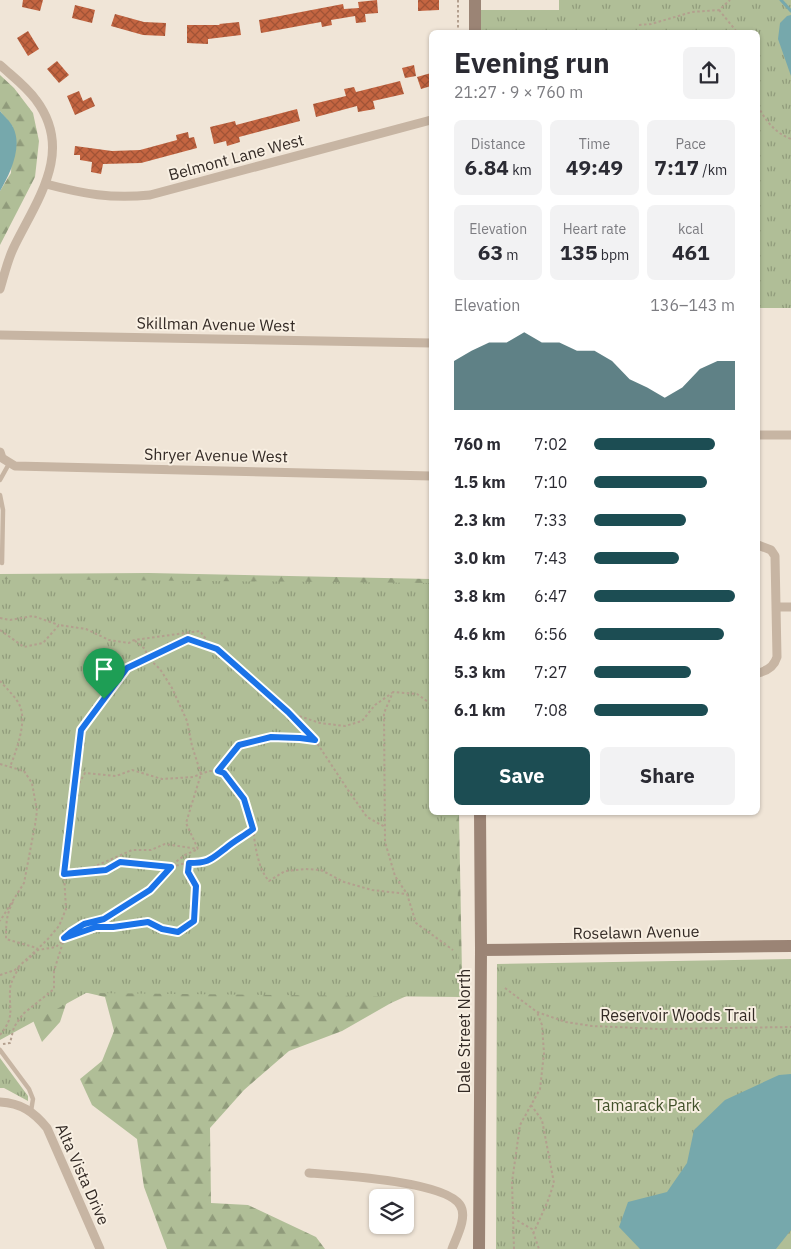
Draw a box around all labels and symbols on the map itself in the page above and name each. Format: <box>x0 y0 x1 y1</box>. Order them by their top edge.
street label: Belmont Lane West <box>166 129 306 185</box>
street label: Skillman Avenue West <box>136 313 296 335</box>
street label: Shryer Avenue West <box>144 444 288 466</box>
pin <box>83 648 125 699</box>
street label: Roselawn Avenue <box>572 921 700 943</box>
street label: Dale Street North <box>454 969 474 1093</box>
street label: Reservoir Woods Trail <box>600 1005 756 1025</box>
park label: Tamarack Park <box>594 1095 701 1115</box>
street label: Alta Vista Drive <box>52 1120 114 1228</box>

